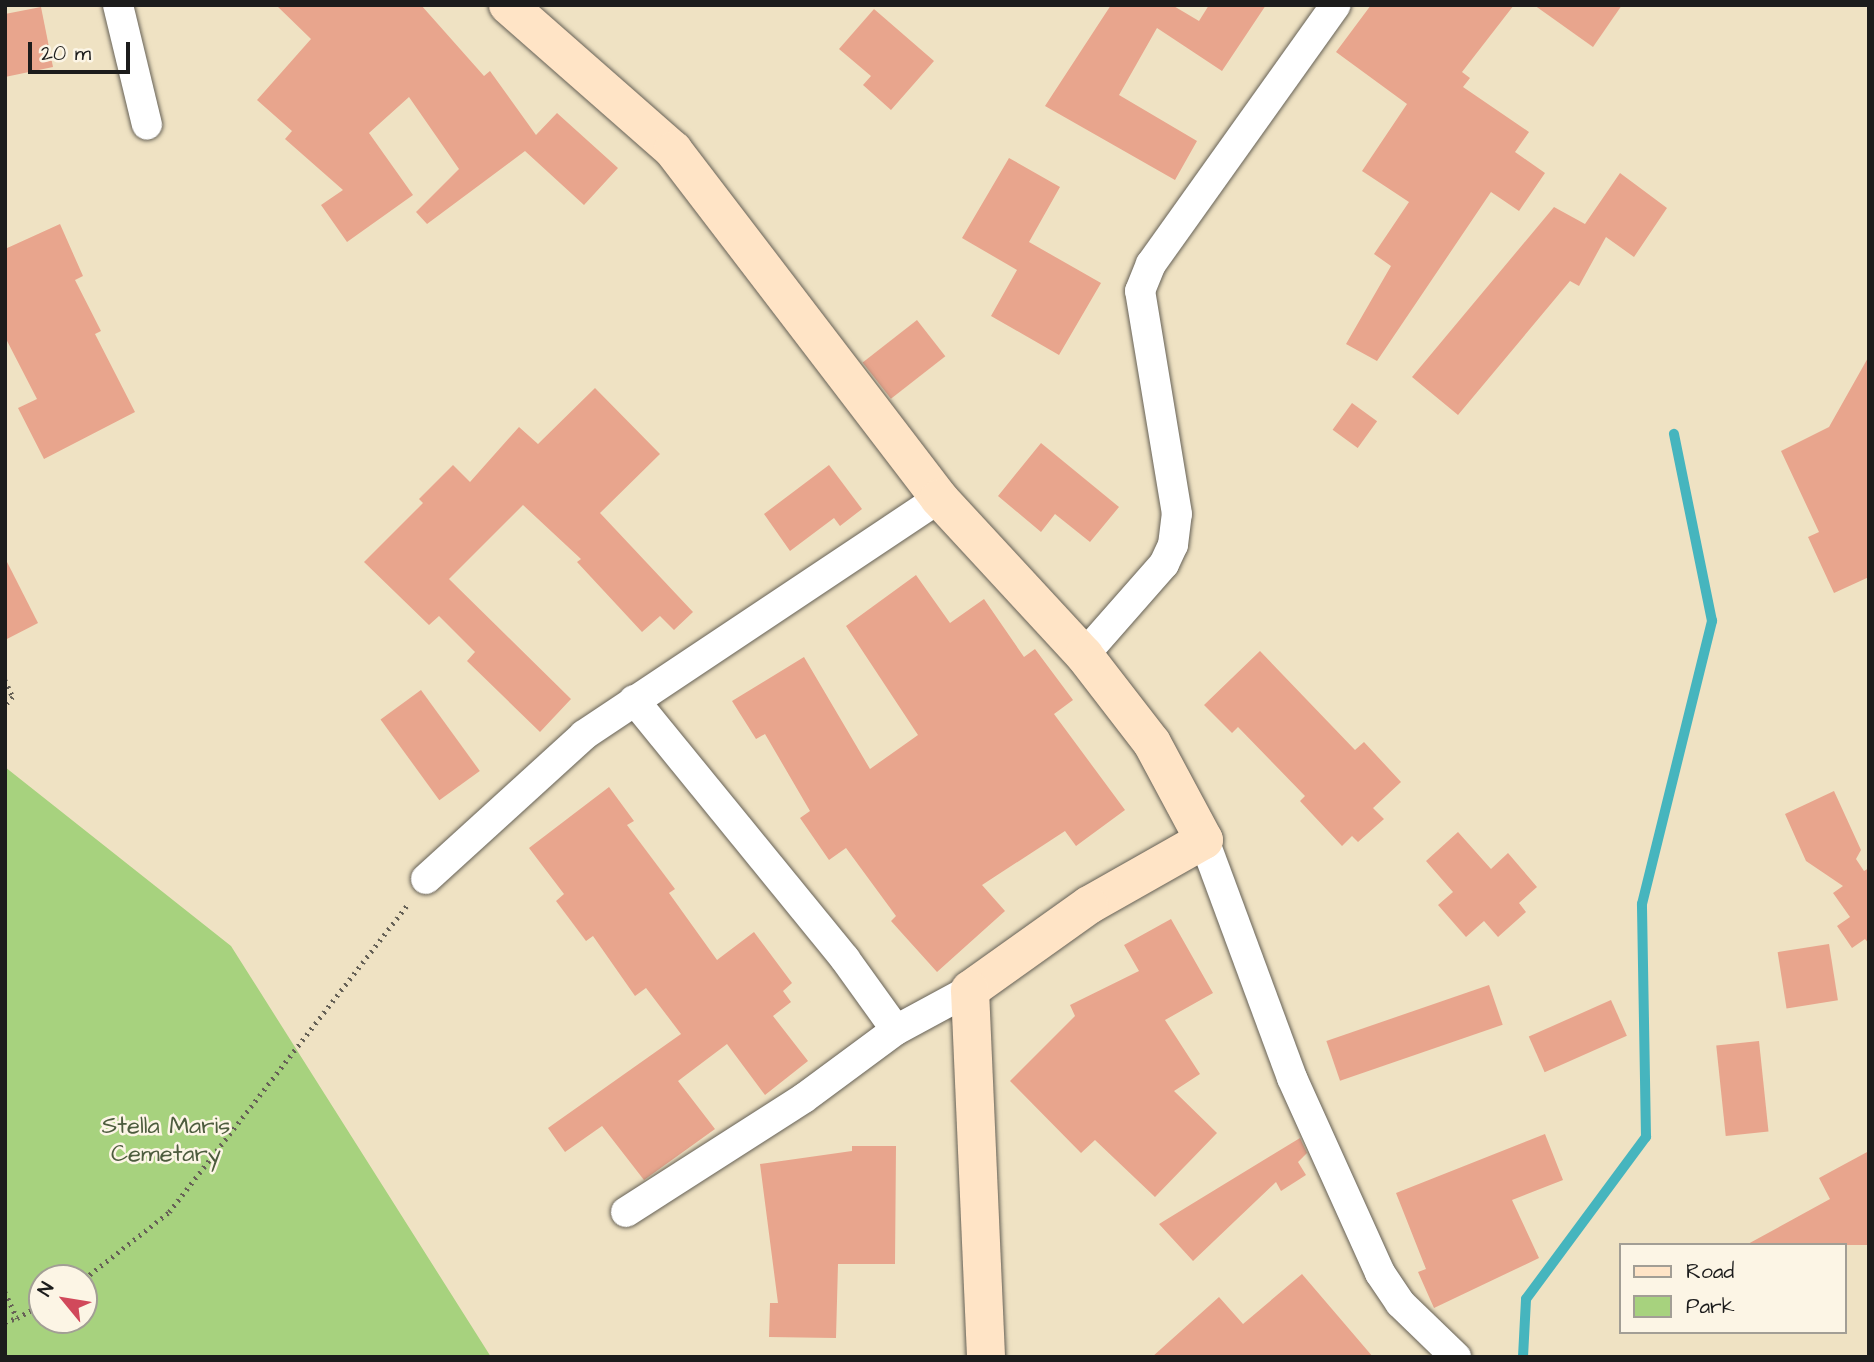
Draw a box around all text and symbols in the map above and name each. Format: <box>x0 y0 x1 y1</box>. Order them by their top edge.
scale bar <box>32 28 133 72</box>
text: 20 m <box>41 39 91 68</box>
park label: Stella Maris Cemetary <box>102 1113 230 1169</box>
legend <box>1618 1243 1846 1334</box>
text: Road <box>1686 1257 1734 1286</box>
north arrow <box>28 1264 98 1334</box>
text: N <box>31 1277 61 1301</box>
text: Park <box>1686 1292 1735 1321</box>

